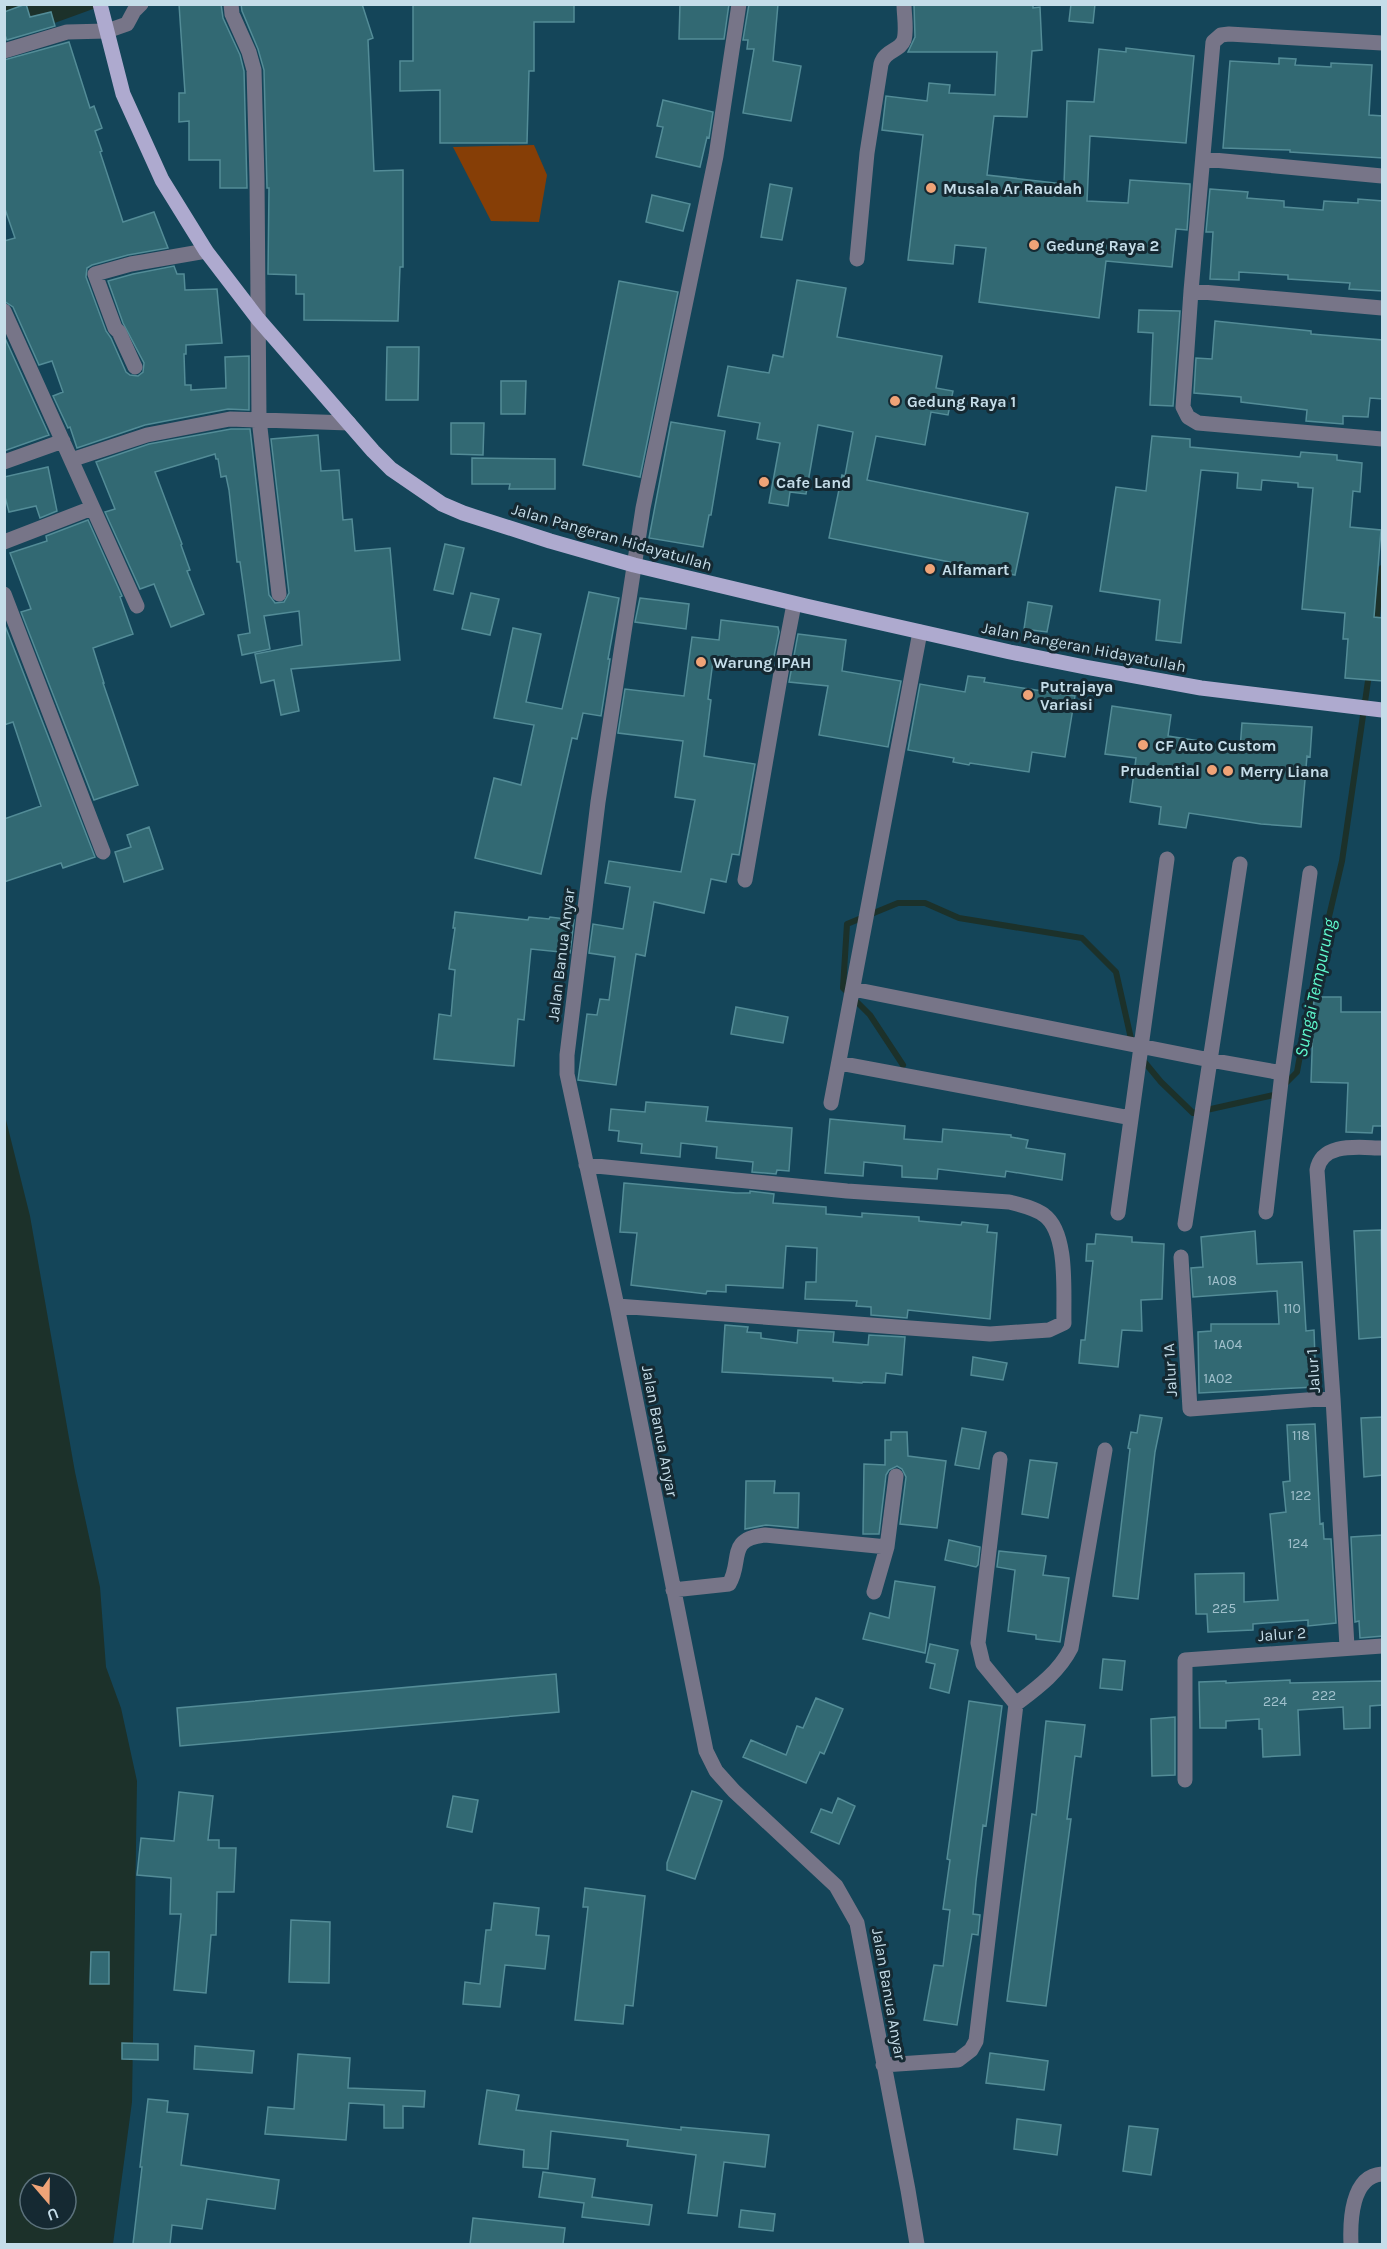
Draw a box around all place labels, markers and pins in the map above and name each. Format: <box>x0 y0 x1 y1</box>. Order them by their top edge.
place label: Musala Ar Raudah <box>943 179 1082 198</box>
marker: Musala Ar Raudah <box>924 181 938 195</box>
place label: Gedung Raya 2 <box>1046 236 1159 255</box>
marker: Gedung Raya 2 <box>1027 238 1041 252</box>
place label: Gedung Raya 1 <box>907 392 1016 411</box>
marker: Gedung Raya 1 <box>888 394 902 408</box>
place label: Cafe Land <box>776 473 851 492</box>
marker: Cafe Land <box>757 475 771 489</box>
place label: Alfamart <box>942 560 1009 579</box>
marker: Alfamart <box>923 562 937 576</box>
place label: Warung IPAH <box>713 653 811 672</box>
marker: Warung IPAH <box>694 655 708 669</box>
place label: Putrajaya Variasi <box>1040 677 1113 714</box>
marker: Putrajaya Variasi <box>1021 688 1035 702</box>
place label: CF Auto Custom <box>1155 736 1277 755</box>
marker: CF Auto Custom <box>1136 738 1150 752</box>
place label: Prudential <box>1120 761 1200 780</box>
place label: Merry Liana <box>1240 762 1329 781</box>
marker: Prudential <box>1205 763 1219 777</box>
marker: Merry Liana <box>1221 764 1235 778</box>

